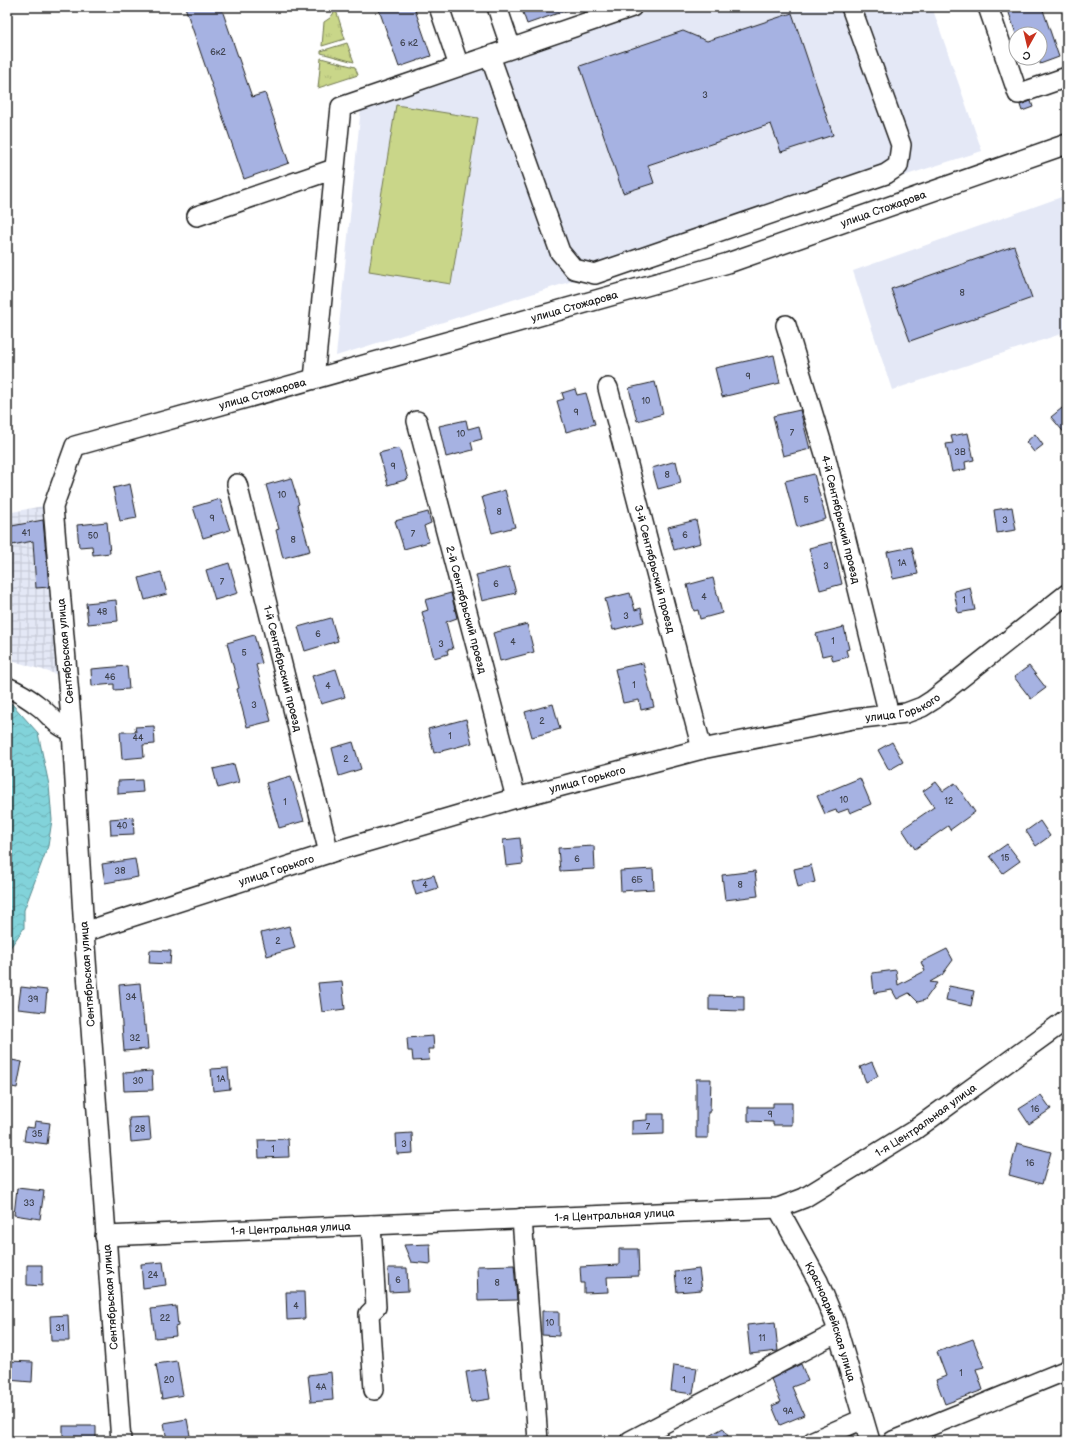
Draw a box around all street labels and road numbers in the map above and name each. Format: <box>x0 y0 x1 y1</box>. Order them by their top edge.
street label: улица Стожарова <box>839 188 928 230</box>
street label: улица Стожарова <box>530 288 620 325</box>
street label: улица Стожарова <box>218 375 308 412</box>
street label: 4-й Сентябрьский проезд <box>819 454 863 585</box>
street label: 3-й Сентябрьский проезд <box>632 504 678 635</box>
street label: 2-й Сентябрьский проезд <box>443 544 489 675</box>
street label: Сентябрьская улица <box>54 597 77 704</box>
street label: 1-й Сентябрьский проезд <box>261 604 305 733</box>
street label: улица Горького <box>865 691 943 725</box>
street label: улица Горького <box>548 763 627 796</box>
street label: улица Горького <box>237 852 316 889</box>
street label: Сентябрьская улица <box>77 920 98 1027</box>
street label: 1-я Центральная улица <box>873 1081 980 1160</box>
street label: 1-я Центральная улица <box>554 1206 675 1224</box>
street label: 1-я Центральная улица <box>231 1220 352 1238</box>
street label: Сентябрьская улица <box>100 1243 121 1350</box>
street label: Красноармейская улица <box>802 1260 858 1384</box>

